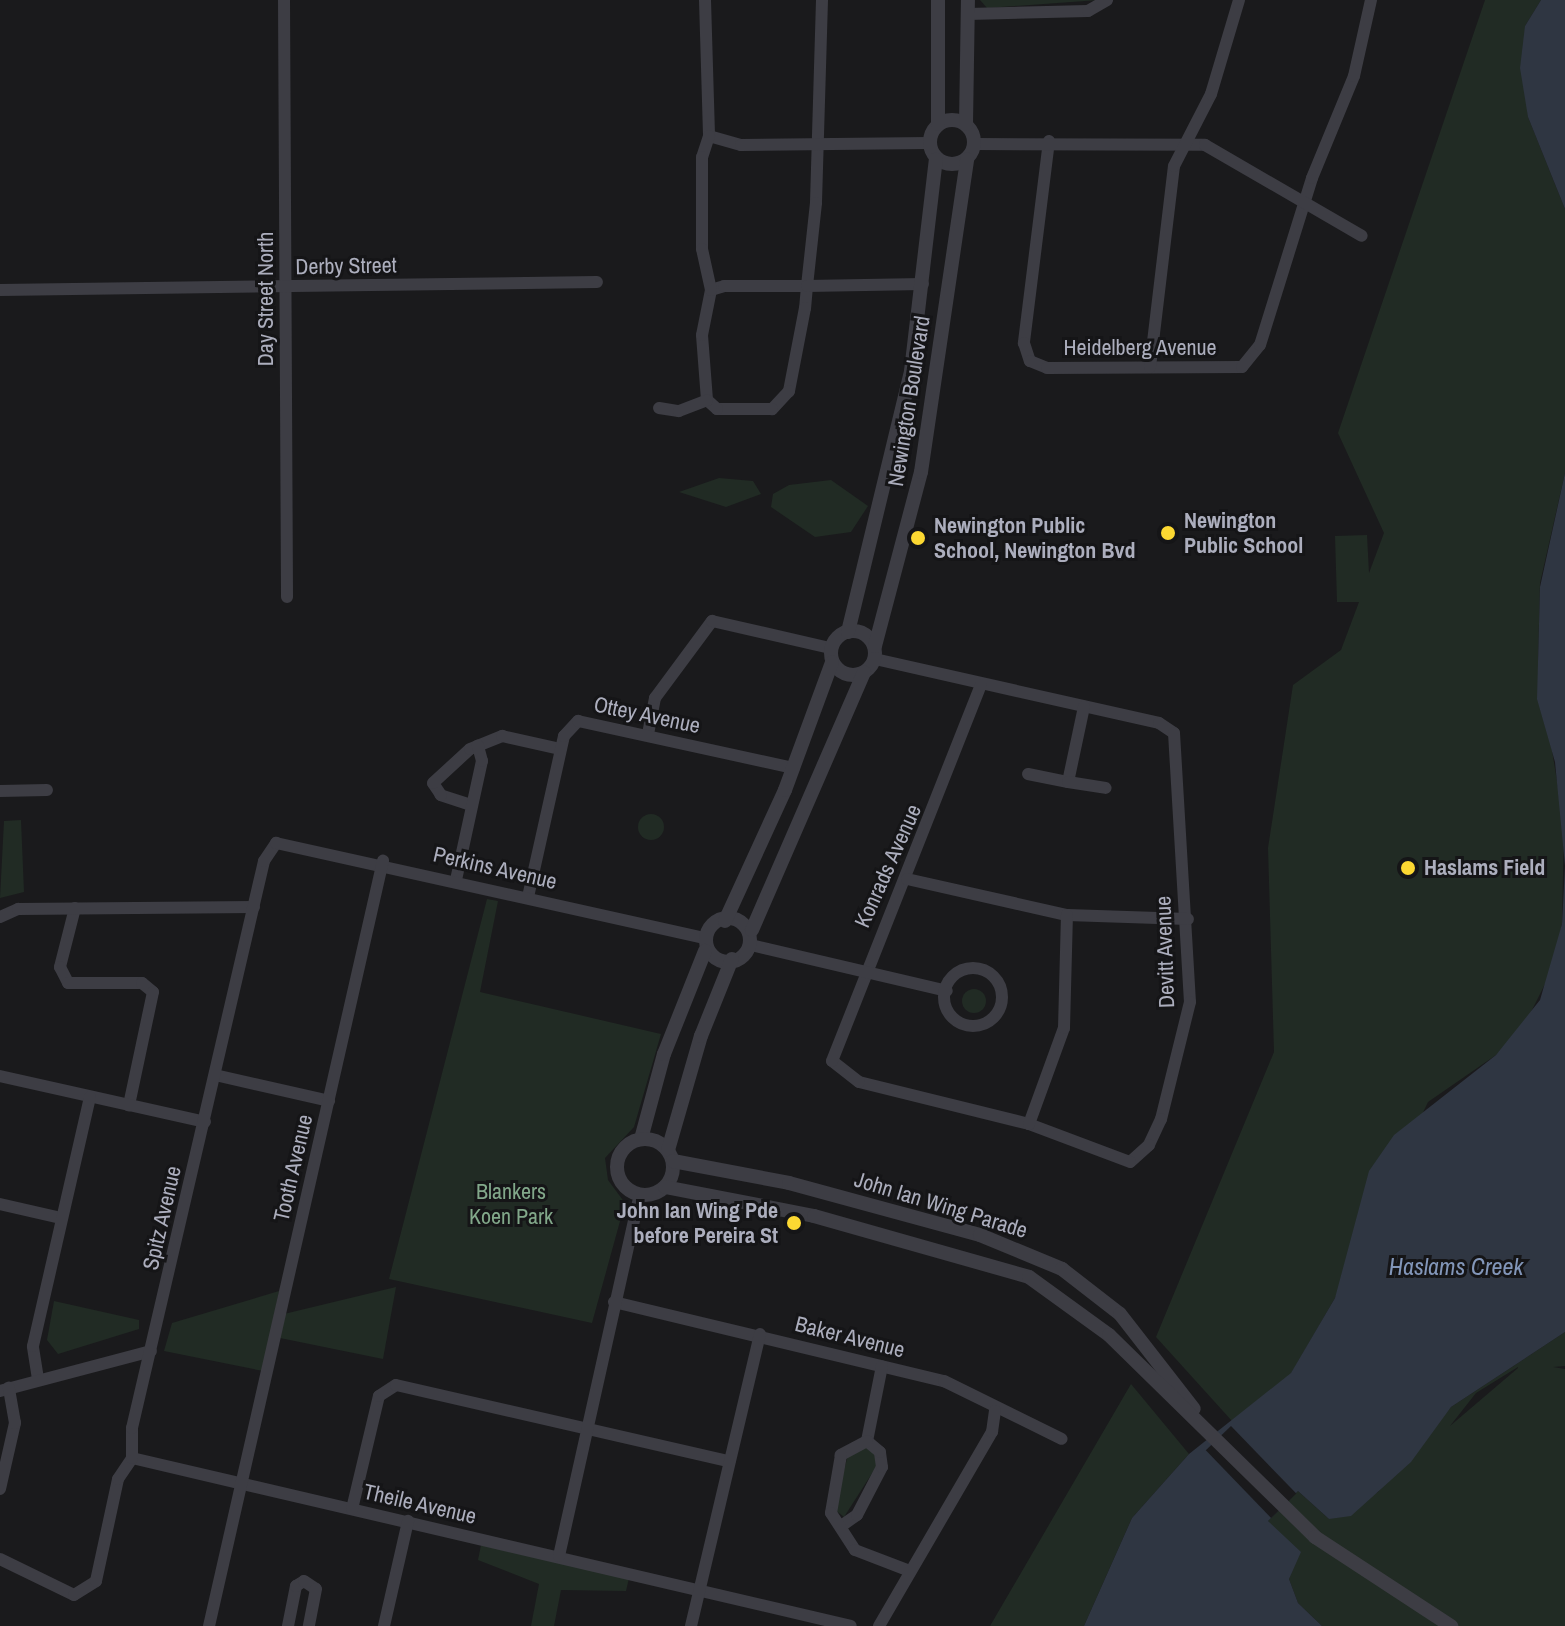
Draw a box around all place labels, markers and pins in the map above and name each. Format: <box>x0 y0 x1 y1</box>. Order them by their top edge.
place label: Newington Public School <box>1184 507 1303 558</box>
place label: Newington Public School, Newington Bvd <box>934 512 1135 564</box>
marker: Newington Public School <box>1159 524 1177 542</box>
marker: Newington Public School, Newington Bvd <box>909 529 927 547</box>
place label: Haslams Field <box>1424 855 1545 881</box>
marker: Haslams Field <box>1399 859 1417 877</box>
place label: John Ian Wing Pde before Pereira St <box>617 1197 778 1248</box>
marker: John Ian Wing Pde before Pereira St <box>785 1214 803 1232</box>

